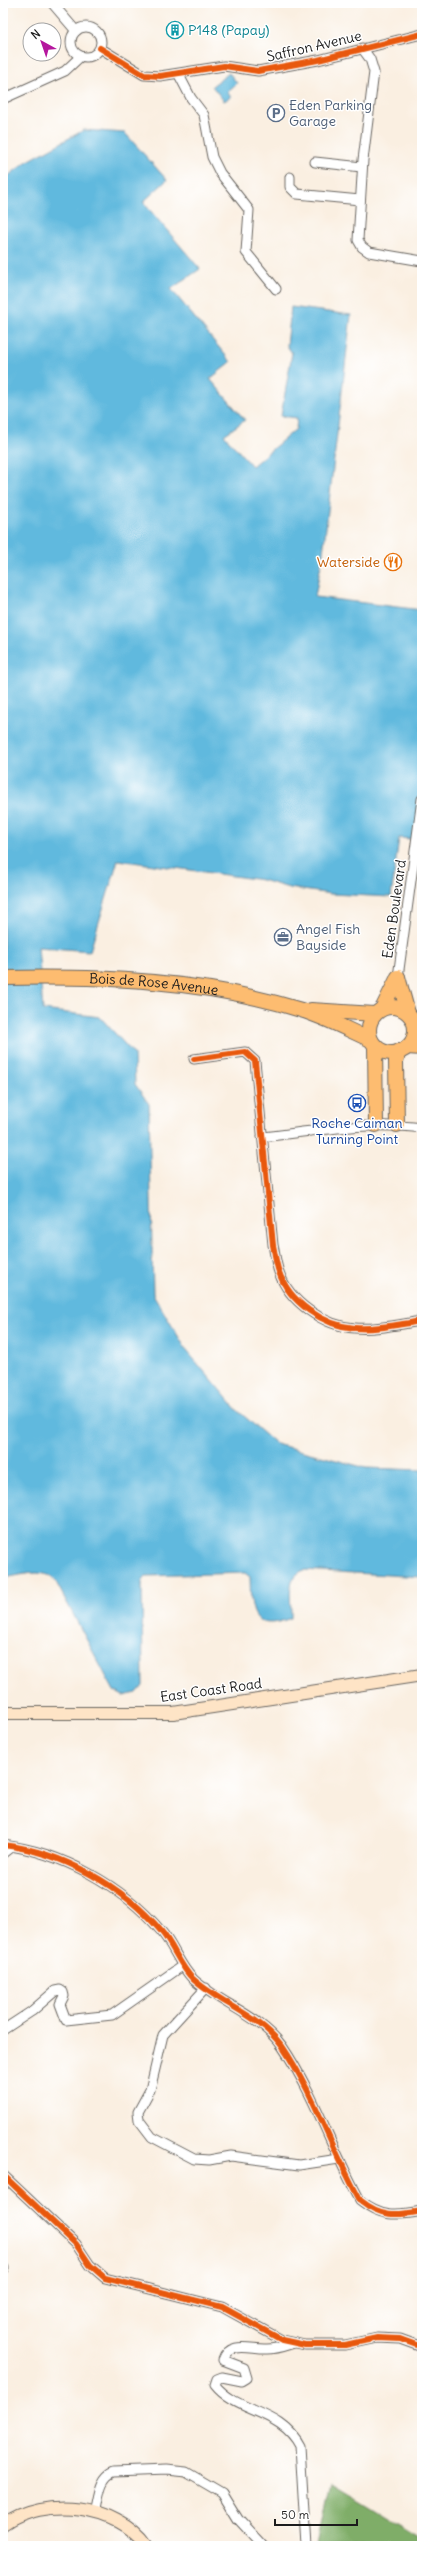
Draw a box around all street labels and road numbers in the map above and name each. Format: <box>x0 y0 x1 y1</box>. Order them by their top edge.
street label: Saffron Avenue <box>265 26 363 66</box>
street label: Eden Boulevard <box>378 858 410 960</box>
street label: Bois de Rose Avenue <box>89 969 220 999</box>
street label: East Coast Road <box>159 1674 263 1706</box>

